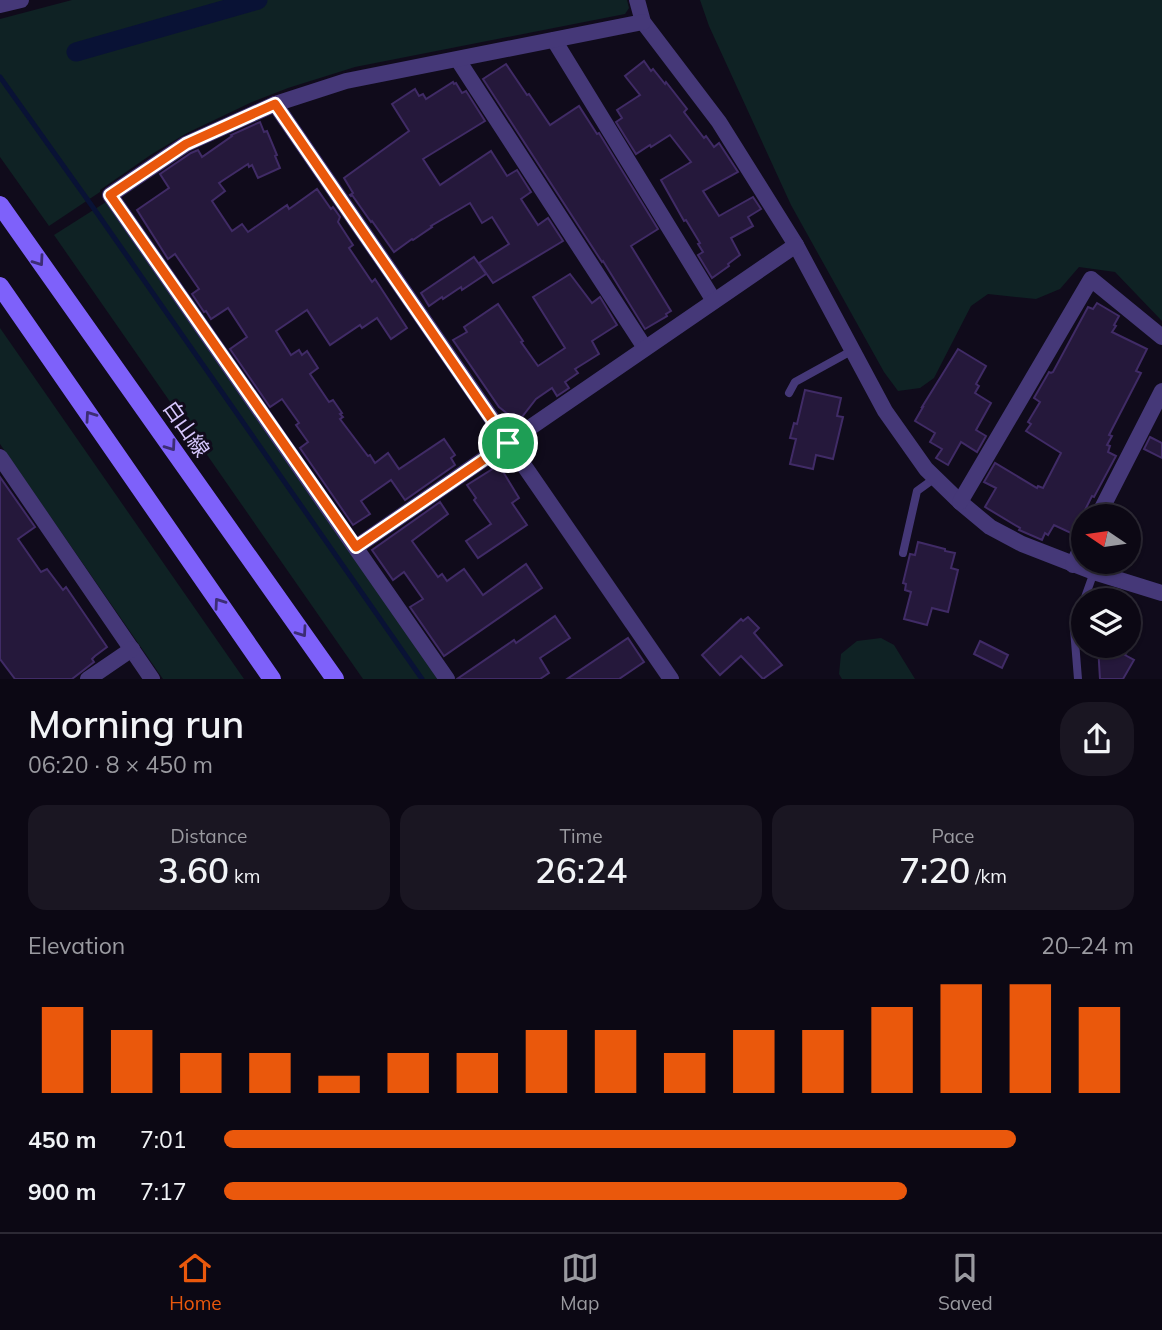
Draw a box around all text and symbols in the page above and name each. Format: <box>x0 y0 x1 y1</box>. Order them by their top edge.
one-way arrow <box>31 253 43 266</box>
street label: 白山線 <box>158 395 216 462</box>
one-way arrow <box>86 411 98 424</box>
pin <box>478 413 538 473</box>
icon: arrive <box>489 424 527 462</box>
one-way arrow <box>162 438 175 451</box>
north arrow <box>1071 504 1141 574</box>
map controls <box>1071 504 1141 658</box>
button: layers <box>1071 588 1141 658</box>
one-way arrow <box>215 598 227 611</box>
one-way arrow <box>294 624 306 637</box>
text: Morning run <box>28 700 244 748</box>
button: share <box>1060 702 1134 776</box>
text: 06:20 · 8 × 450 m <box>28 750 213 779</box>
text: Distance <box>171 824 247 848</box>
text: Time <box>559 824 603 848</box>
text: Pace <box>932 824 974 848</box>
text: 3.60 <box>158 848 229 892</box>
text: 26:24 <box>535 848 627 892</box>
text: 7:20 <box>899 848 970 892</box>
text: km <box>229 864 260 888</box>
text: /km <box>970 864 1007 888</box>
text: Elevation <box>28 931 125 960</box>
text: 20–24 m <box>1041 931 1134 960</box>
text: 450 m <box>28 1125 96 1154</box>
text: 7:01 <box>140 1125 187 1154</box>
text: 900 m <box>28 1177 96 1206</box>
text: 7:17 <box>140 1177 187 1206</box>
tab: Home <box>169 1249 222 1315</box>
tab: Map <box>560 1249 599 1315</box>
tab: Saved <box>938 1249 993 1315</box>

